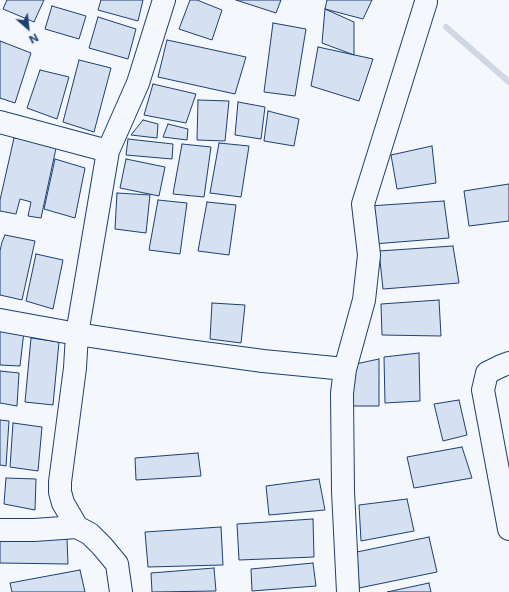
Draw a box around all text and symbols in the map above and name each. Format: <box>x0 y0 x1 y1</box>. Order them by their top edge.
north arrow <box>8 8 48 48</box>
text: N <box>27 30 41 47</box>

